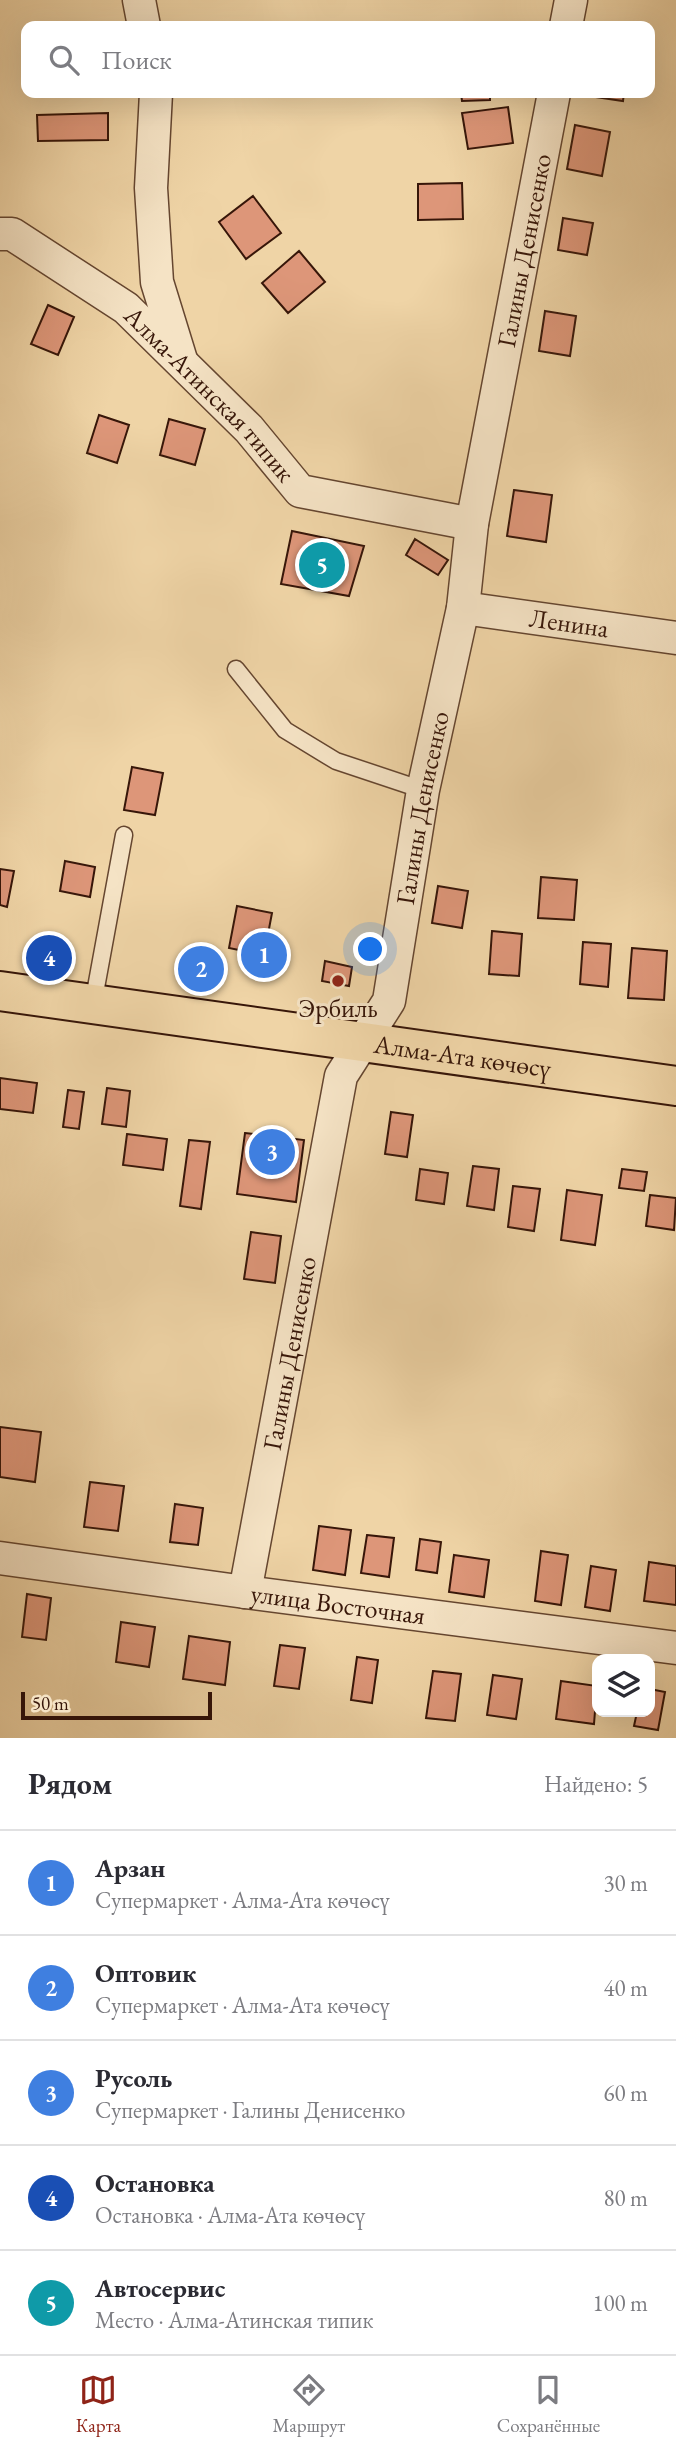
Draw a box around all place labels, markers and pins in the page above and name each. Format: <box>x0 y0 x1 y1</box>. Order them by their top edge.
pin: 5 <box>299 539 345 591</box>
pin: 1 <box>241 929 287 981</box>
pin: 4 <box>26 932 72 984</box>
pin: 2 <box>178 943 224 995</box>
marker: Эрбиль <box>330 973 346 989</box>
place label: Эрбиль <box>298 991 378 1025</box>
pin: 3 <box>249 1126 295 1178</box>

